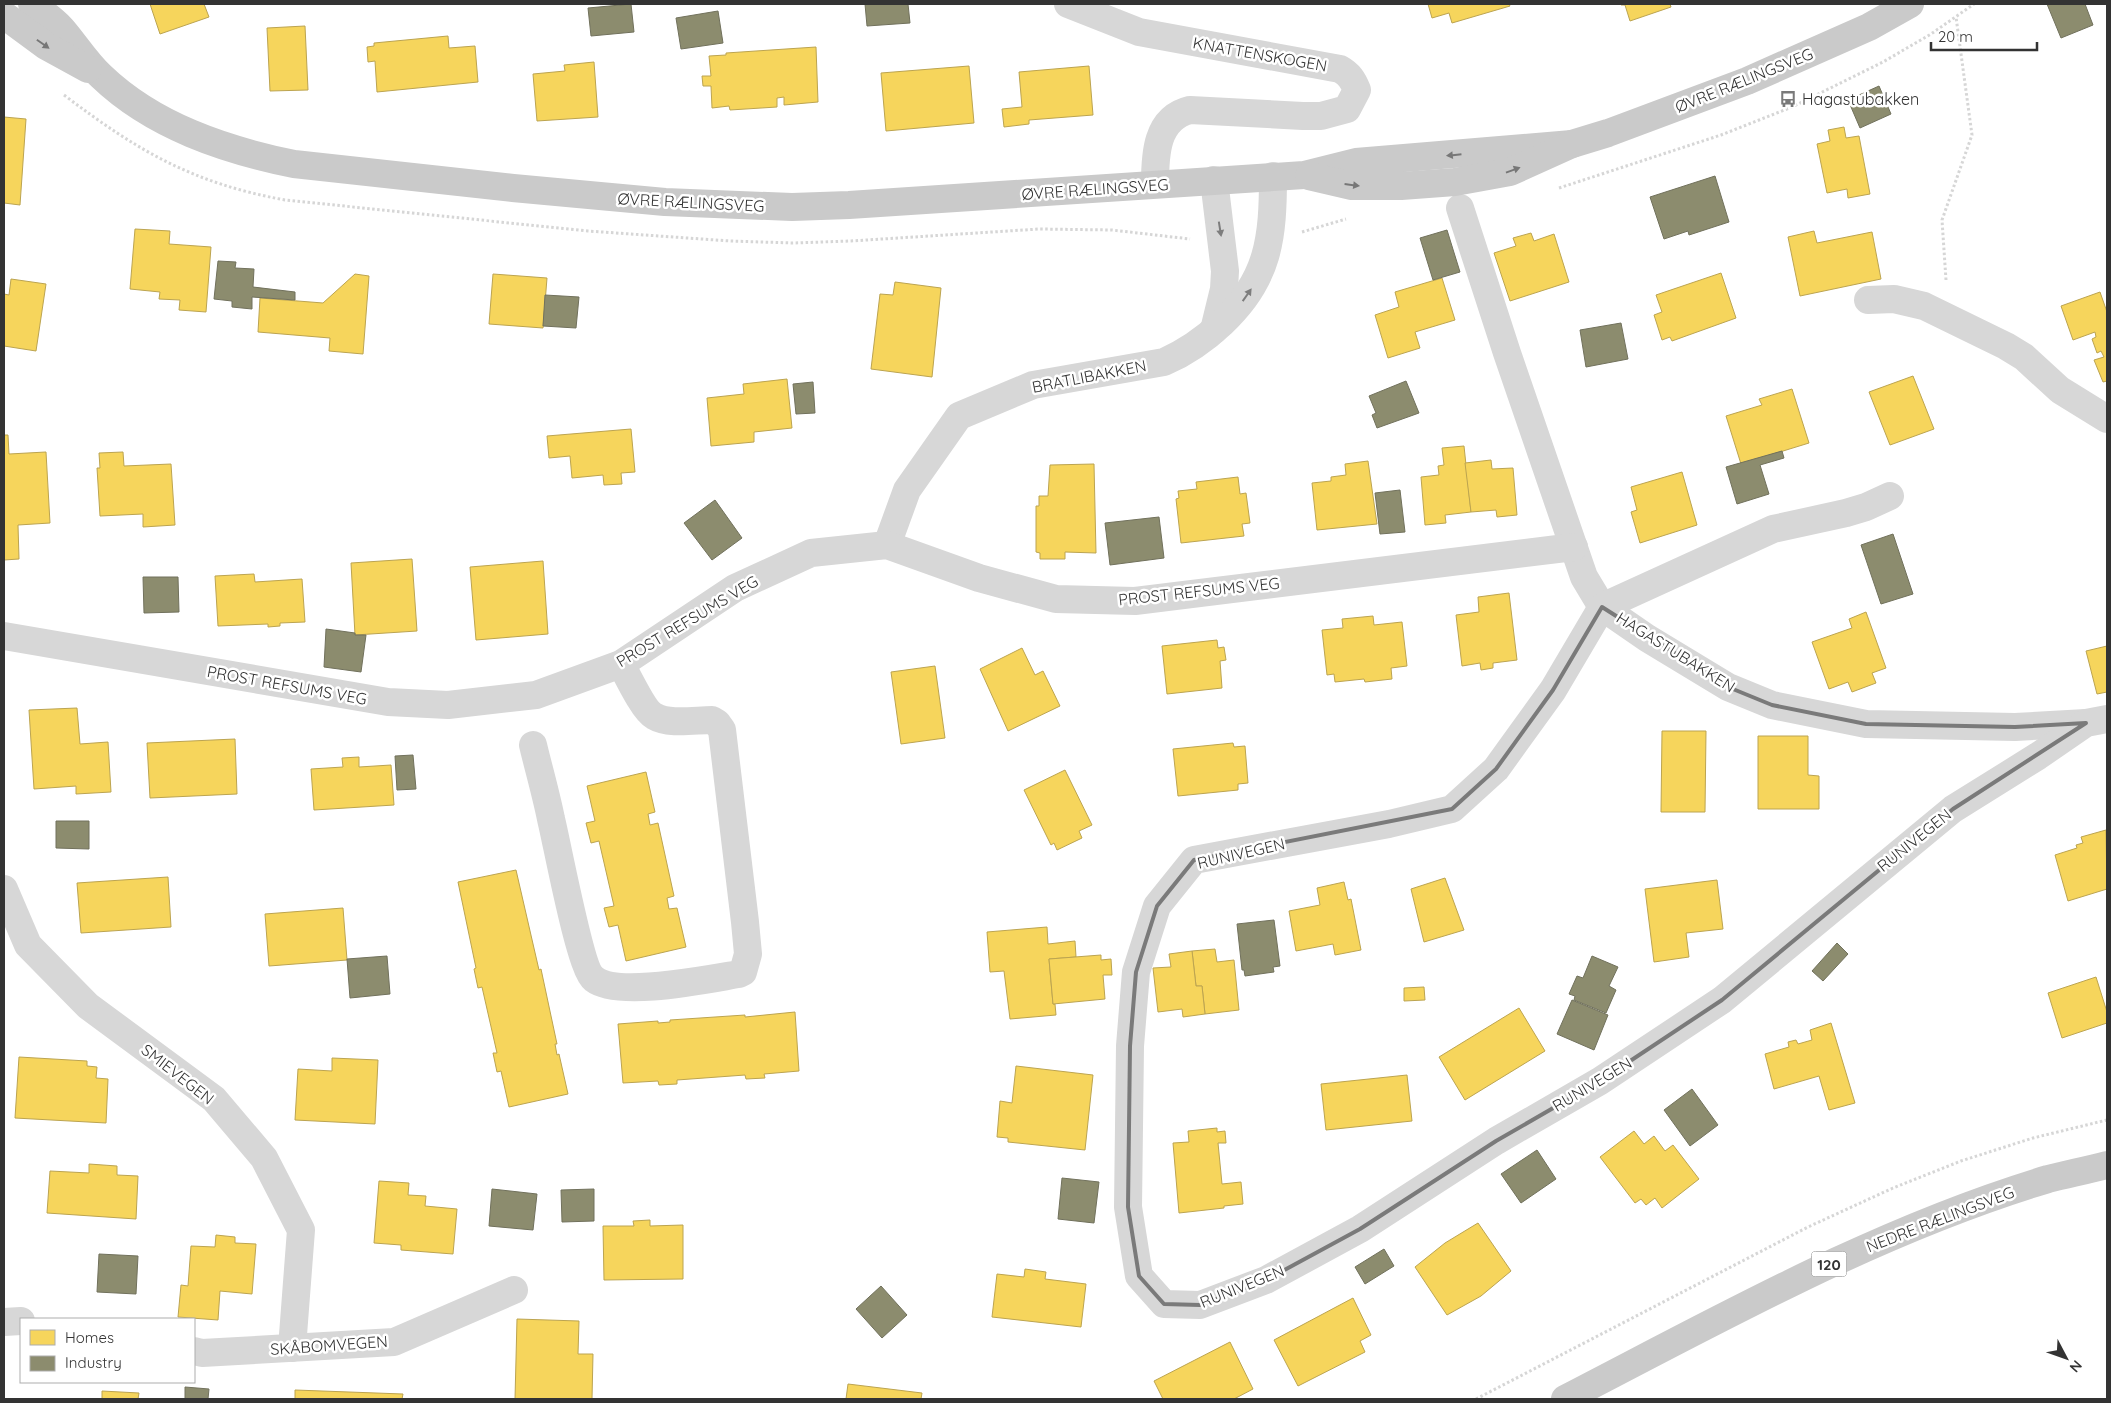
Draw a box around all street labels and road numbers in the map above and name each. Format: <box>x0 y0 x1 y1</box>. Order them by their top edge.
street label: KNATTENSKOGEN <box>1191 32 1329 76</box>
street label: ØVRE RÆLINGSVEG <box>1672 43 1816 117</box>
street label: ØVRE RÆLINGSVEG <box>1021 174 1169 204</box>
street label: ØVRE RÆLINGSVEG <box>617 188 765 216</box>
street label: BRATLIBAKKEN <box>1030 355 1148 397</box>
street label: PROST REFSUMS VEG <box>612 571 762 671</box>
street label: PROST REFSUMS VEG <box>1117 573 1281 609</box>
street label: HAGASTUBAKKEN <box>1613 607 1739 697</box>
street label: PROST REFSUMS VEG <box>205 661 369 709</box>
street label: RUNIVEGEN <box>1873 804 1955 876</box>
street label: RUNIVEGEN <box>1195 833 1287 873</box>
street label: SMIEVEGEN <box>138 1039 218 1109</box>
street label: RUNIVEGEN <box>1549 1052 1635 1116</box>
street label: NEDRE RÆLINGSVEG <box>1863 1182 2017 1256</box>
road number: 120 <box>1812 1252 1846 1276</box>
street label: RUNIVEGEN <box>1197 1260 1287 1312</box>
street label: SKÅBOMVEGEN <box>270 1331 388 1359</box>

